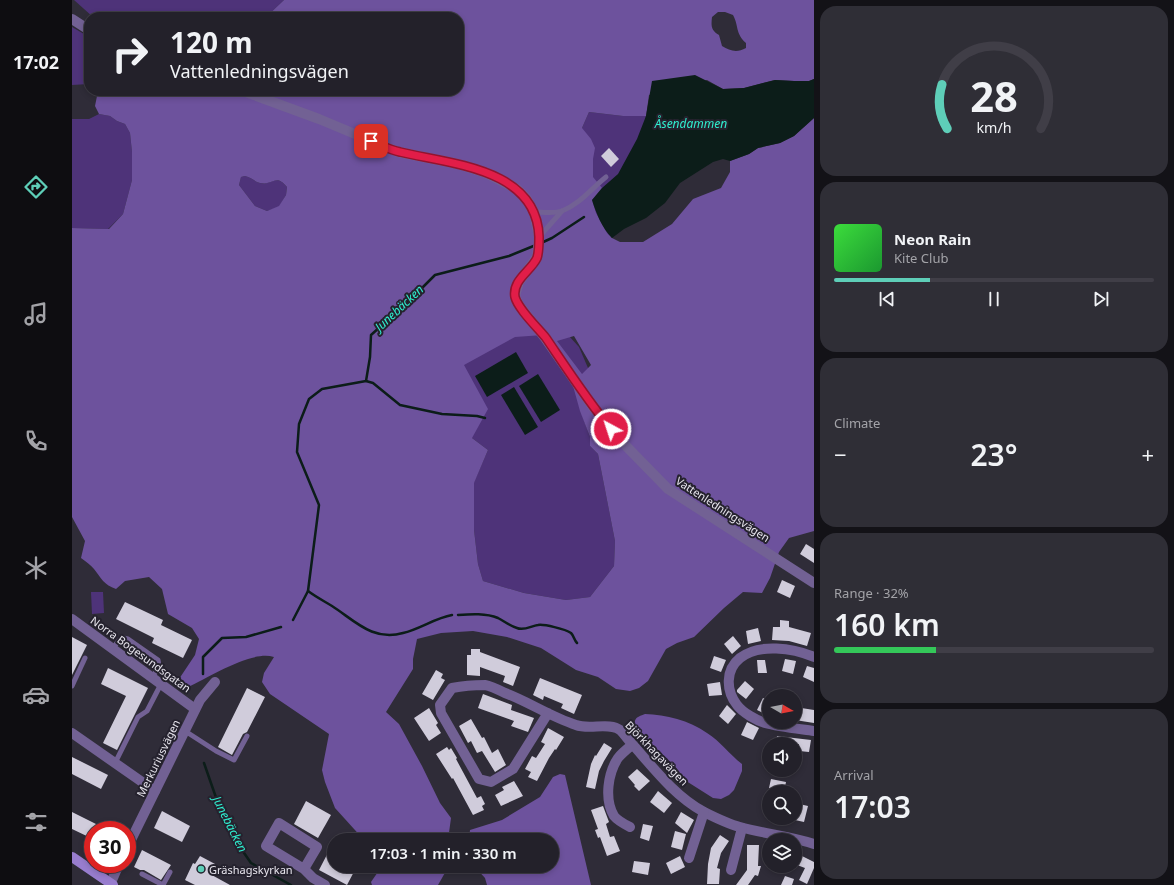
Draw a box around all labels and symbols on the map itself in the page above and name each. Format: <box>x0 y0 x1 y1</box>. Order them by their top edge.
water label: Åsendammen <box>654 115 727 132</box>
pin <box>354 124 388 158</box>
water label: Junebäcken <box>369 281 427 336</box>
position arrow <box>590 408 632 450</box>
street label: Vattenledningsvägen <box>673 473 773 545</box>
street label: Norra Bogesundsgatan <box>88 613 194 695</box>
north arrow <box>762 689 802 729</box>
street label: Merkuriusvägen <box>133 717 183 799</box>
street label: Björkhagavägen <box>622 717 692 789</box>
water label: Junebäcken <box>208 791 251 855</box>
speed limit sign: 30 <box>84 821 136 873</box>
place label: Gräshagskyrkan <box>209 862 293 877</box>
marker: Gräshagskyrkan <box>196 864 206 874</box>

